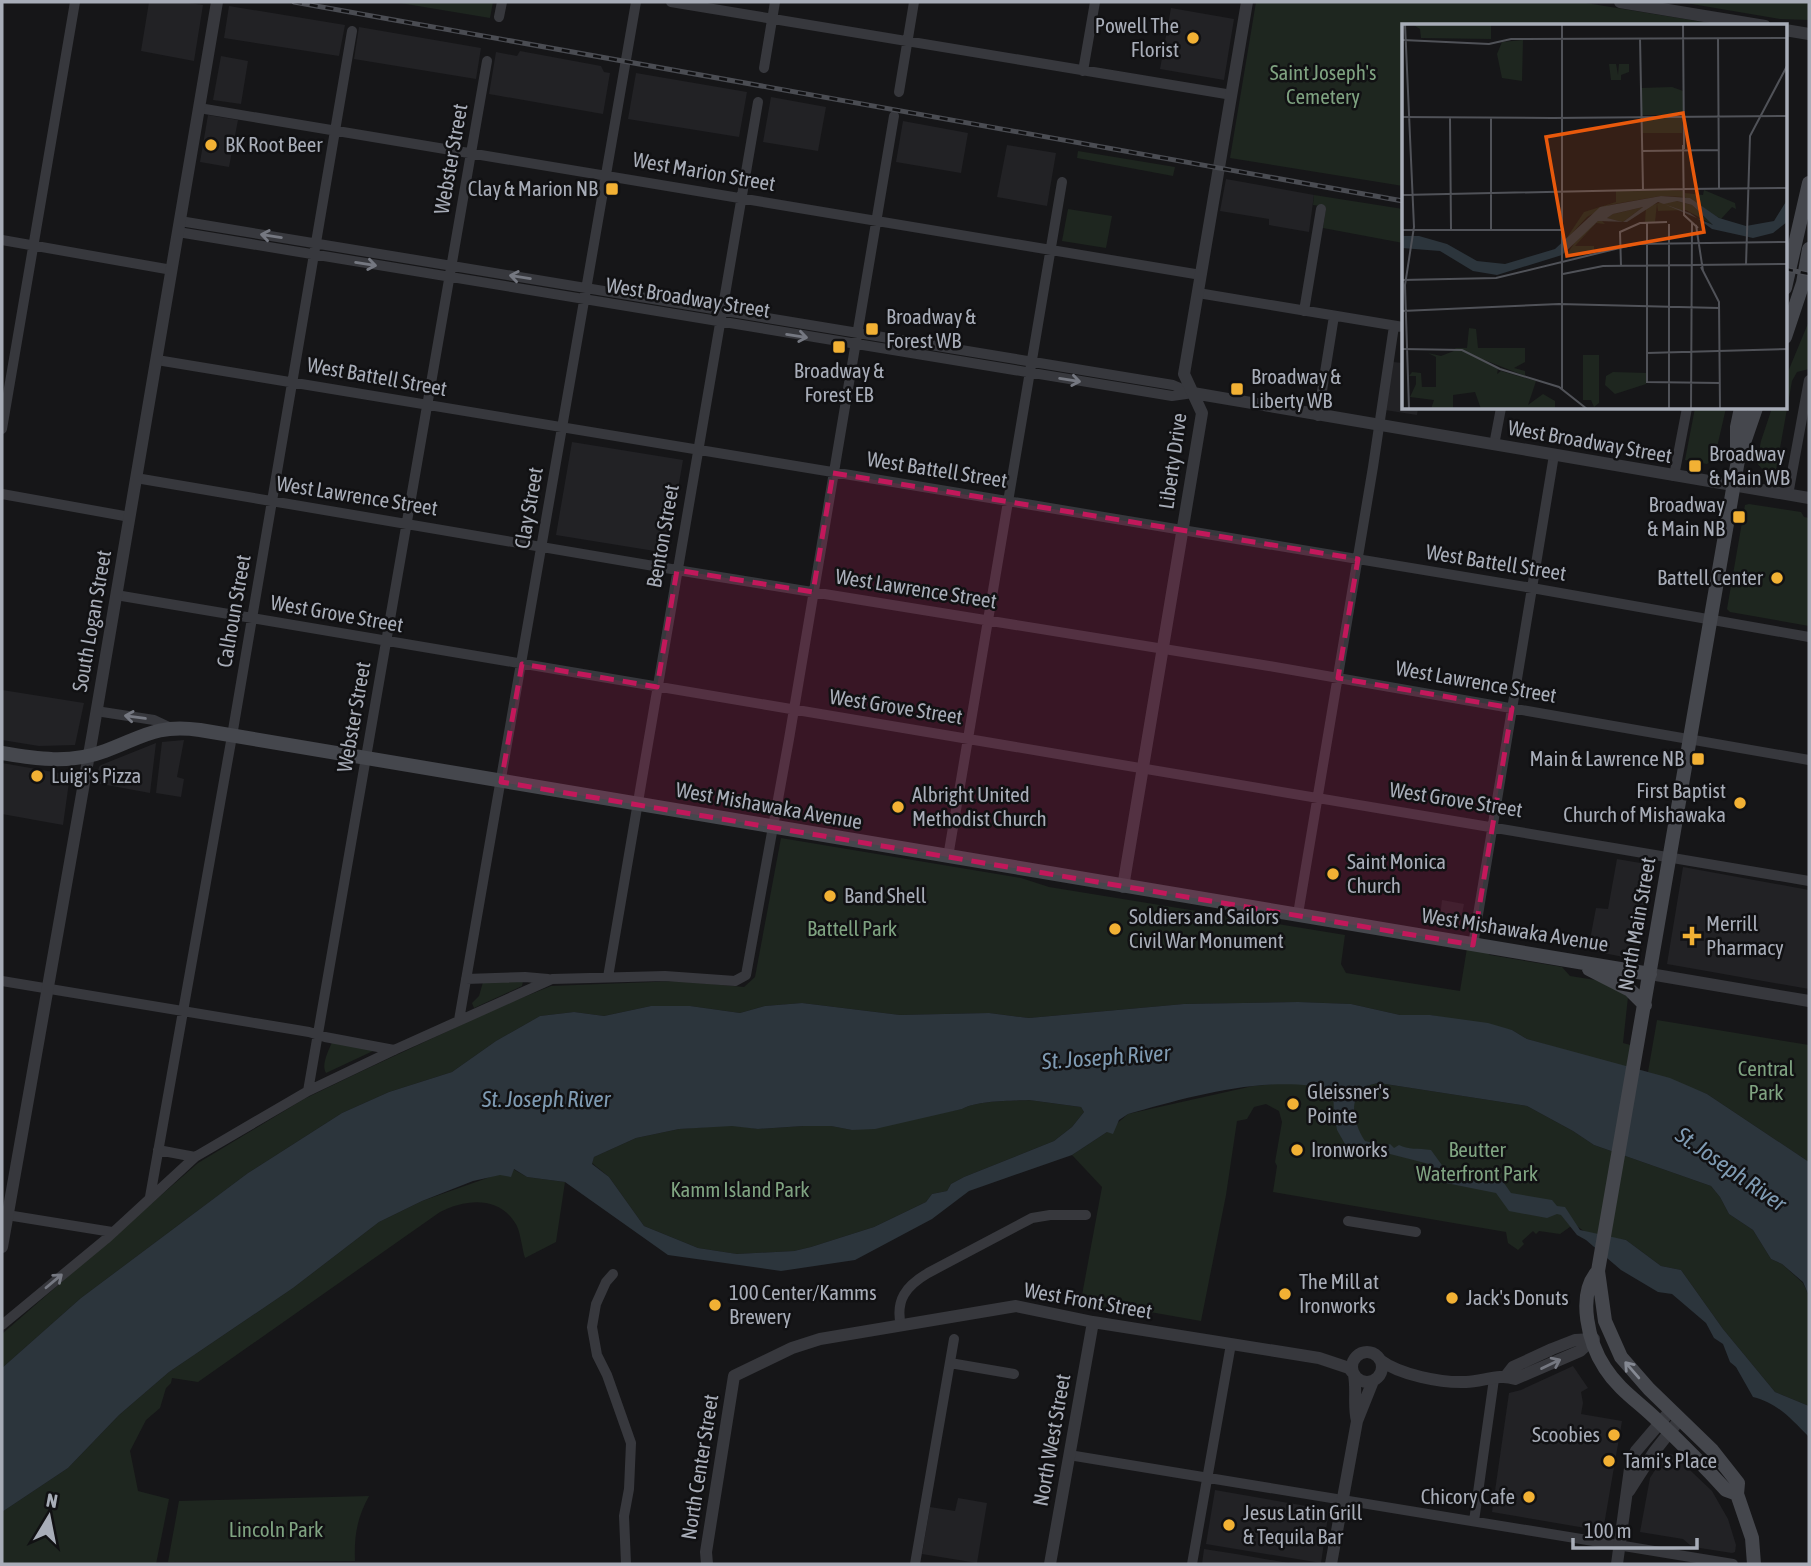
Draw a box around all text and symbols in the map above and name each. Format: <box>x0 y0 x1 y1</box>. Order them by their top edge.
place label: Powell The Florist <box>1095 13 1179 61</box>
inset map <box>1402 24 1786 410</box>
marker: Powell The Florist <box>1185 30 1201 46</box>
park label: Saint Joseph's Cemetery <box>1270 60 1376 108</box>
street label: Webster Street <box>428 102 472 216</box>
place label: BK Root Beer <box>225 132 323 156</box>
marker: BK Root Beer <box>203 137 219 153</box>
street label: West Marion Street <box>631 147 777 195</box>
place label: Clay & Marion NB <box>468 176 598 200</box>
marker: Clay & Marion NB <box>604 181 620 197</box>
one-way arrow <box>260 229 283 242</box>
one-way arrow <box>354 258 377 271</box>
one-way arrow <box>509 270 532 283</box>
street label: West Broadway Street <box>604 272 772 322</box>
place label: Broadway & Forest WB <box>886 304 976 352</box>
marker: Broadway & Forest WB <box>864 321 880 337</box>
one-way arrow <box>785 330 808 343</box>
marker: Broadway & Forest EB <box>831 339 847 355</box>
street label: West Battell Street <box>305 352 449 400</box>
place label: Broadway & Forest EB <box>794 358 884 406</box>
place label: Broadway & Liberty WB <box>1251 364 1341 412</box>
one-way arrow <box>1058 374 1081 387</box>
marker: Broadway & Liberty WB <box>1229 381 1245 397</box>
street label: Liberty Drive <box>1153 411 1191 510</box>
street label: West Broadway Street <box>1506 415 1674 467</box>
place label: Broadway & Main WB <box>1709 441 1790 489</box>
street label: West Battell Street <box>865 446 1009 492</box>
marker: Broadway & Main WB <box>1687 458 1703 474</box>
street label: Clay Street <box>509 465 547 550</box>
street label: West Lawrence Street <box>275 470 440 520</box>
street label: Benton Street <box>641 482 683 589</box>
place label: Broadway & Main NB <box>1647 492 1725 540</box>
marker: Broadway & Main NB <box>1731 509 1747 525</box>
street label: West Battell Street <box>1424 539 1568 585</box>
street label: South Logan Street <box>67 548 115 694</box>
street label: Calhoun Street <box>211 553 255 669</box>
street label: West Lawrence Street <box>834 563 999 613</box>
place label: Battell Center <box>1657 565 1764 589</box>
marker: Battell Center <box>1769 570 1785 586</box>
street label: West Grove Street <box>269 590 405 637</box>
street label: West Lawrence Street <box>1394 655 1559 707</box>
street label: Webster Street <box>331 660 375 774</box>
street label: West Grove Street <box>828 684 964 728</box>
one-way arrow <box>124 710 146 723</box>
place label: Main & Lawrence NB <box>1530 746 1684 770</box>
marker: Main & Lawrence NB <box>1690 751 1706 767</box>
place label: Luigi's Pizza <box>51 763 141 787</box>
marker: Luigi's Pizza <box>29 768 45 784</box>
street label: West Mishawaka Avenue <box>674 777 864 833</box>
street label: West Grove Street <box>1388 777 1524 821</box>
place label: First Baptist Church of Mishawaka <box>1563 778 1726 826</box>
place label: Albright United Methodist Church <box>912 782 1047 830</box>
marker: First Baptist Church of Mishawaka <box>1732 795 1748 811</box>
marker: Albright United Methodist Church <box>890 799 906 815</box>
place label: Saint Monica Church <box>1347 849 1446 897</box>
street label: North Main Street <box>1612 855 1660 992</box>
marker: Saint Monica Church <box>1325 866 1341 882</box>
place label: Band Shell <box>844 883 927 907</box>
marker: Band Shell <box>822 888 838 904</box>
street label: West Mishawaka Avenue <box>1420 902 1610 956</box>
place label: Soldiers and Sailors Civil War Monument <box>1129 904 1284 952</box>
place label: Merrill Pharmacy <box>1706 911 1784 959</box>
park label: Battell Park <box>807 916 897 940</box>
marker: Soldiers and Sailors Civil War Monument <box>1107 921 1123 937</box>
marker: Merrill Pharmacy <box>1684 928 1700 944</box>
water label: St. Joseph River <box>1040 1039 1172 1075</box>
park label: Central Park <box>1738 1056 1795 1104</box>
place label: Gleissner's Pointe <box>1307 1079 1389 1127</box>
water label: St. Joseph River <box>481 1086 612 1112</box>
marker: Gleissner's Pointe <box>1285 1096 1301 1112</box>
water label: St. Joseph River <box>1670 1121 1792 1217</box>
place label: Ironworks <box>1311 1137 1388 1161</box>
park label: Beutter Waterfront Park <box>1416 1137 1538 1185</box>
marker: Ironworks <box>1289 1142 1305 1158</box>
park label: Kamm Island Park <box>671 1177 809 1201</box>
place label: The Mill at Ironworks <box>1299 1269 1379 1317</box>
one-way arrow <box>44 1273 62 1288</box>
street label: West Front Street <box>1022 1277 1154 1323</box>
place label: 100 Center/Kamms Brewery <box>729 1280 877 1328</box>
place label: Jack's Donuts <box>1466 1285 1569 1309</box>
marker: The Mill at Ironworks <box>1277 1286 1293 1302</box>
marker: Jack's Donuts <box>1444 1290 1460 1306</box>
marker: 100 Center/Kamms Brewery <box>707 1297 723 1313</box>
one-way arrow <box>1540 1356 1561 1370</box>
one-way arrow <box>1624 1362 1640 1380</box>
street label: North West Street <box>1028 1372 1074 1508</box>
street label: North Center Street <box>676 1392 722 1541</box>
place label: Scoobies <box>1532 1422 1600 1446</box>
marker: Scoobies <box>1606 1427 1622 1443</box>
place label: Tami's Place <box>1623 1448 1717 1472</box>
marker: Tami's Place <box>1601 1453 1617 1469</box>
north arrow <box>14 1482 84 1552</box>
place label: Chicory Cafe <box>1421 1484 1515 1508</box>
text: N <box>45 1488 59 1512</box>
marker: Chicory Cafe <box>1521 1489 1537 1505</box>
place label: Jesus Latin Grill & Tequila Bar <box>1243 1500 1363 1548</box>
scale bar <box>1573 1506 1697 1550</box>
park label: Lincoln Park <box>229 1517 323 1541</box>
marker: Jesus Latin Grill & Tequila Bar <box>1221 1517 1237 1533</box>
text: 100 m <box>1584 1518 1632 1542</box>

